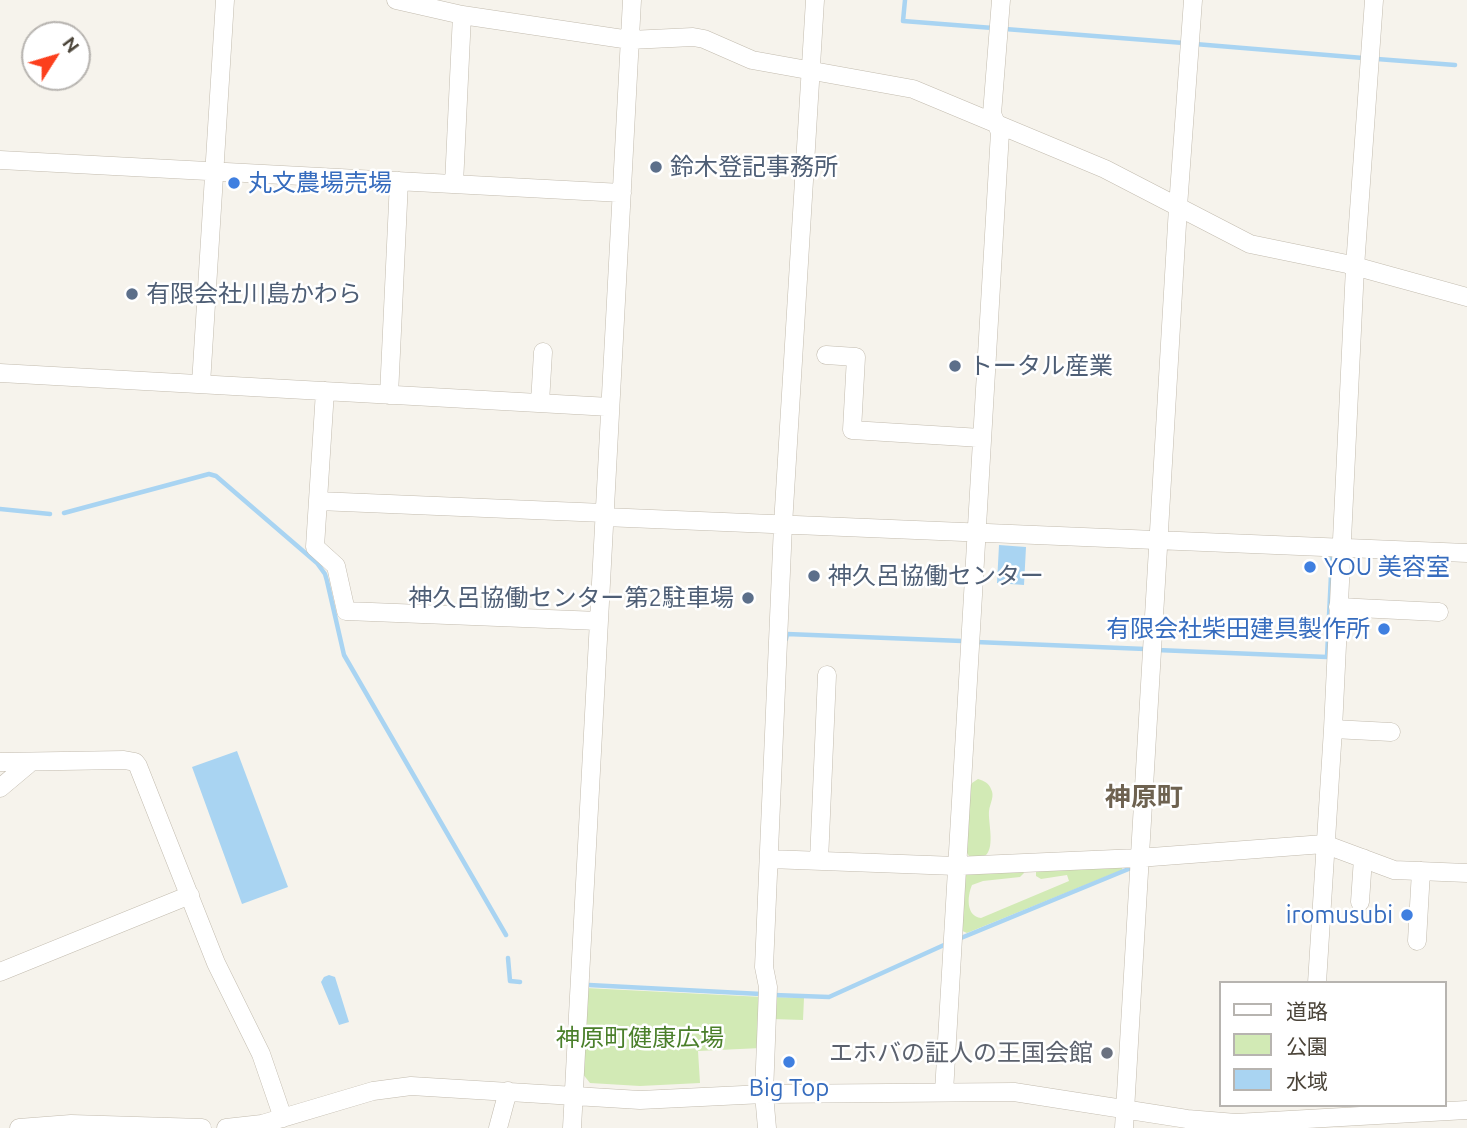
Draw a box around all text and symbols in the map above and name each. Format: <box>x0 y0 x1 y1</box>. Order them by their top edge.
north arrow <box>21 21 91 91</box>
text: N <box>58 32 84 57</box>
place label: 鈴木登記事務所 <box>670 153 838 181</box>
marker: 鈴木登記事務所 <box>648 159 664 175</box>
place label: 丸文農場売場 <box>248 169 392 197</box>
marker: 丸文農場売場 <box>226 175 242 191</box>
place label: 有限会社川島かわら <box>146 280 362 308</box>
marker: 有限会社川島かわら <box>124 286 140 302</box>
place label: トータル産業 <box>969 352 1113 380</box>
marker: トータル産業 <box>947 358 963 374</box>
place label: YOU 美容室 <box>1324 553 1450 581</box>
marker: YOU 美容室 <box>1302 559 1318 575</box>
place label: 神久呂協働センター <box>828 562 1044 590</box>
marker: 神久呂協働センター <box>806 568 822 584</box>
place label: 神久呂協働センター第2駐車場 <box>408 584 734 612</box>
marker: 神久呂協働センター第2駐車場 <box>740 590 756 606</box>
place label: 有限会社柴田建具製作所 <box>1106 615 1370 643</box>
marker: 有限会社柴田建具製作所 <box>1376 621 1392 637</box>
district label: 神原町 <box>1105 781 1183 813</box>
place label: iromusubi <box>1286 901 1393 929</box>
marker: iromusubi <box>1399 907 1415 923</box>
legend <box>1218 981 1446 1107</box>
text: 道路 <box>1286 999 1328 1023</box>
park label: 神原町健康広場 <box>556 1024 724 1052</box>
text: 公園 <box>1286 1034 1328 1058</box>
place label: エホバの証人の王国会館 <box>829 1039 1093 1067</box>
marker: エホバの証人の王国会館 <box>1099 1045 1115 1061</box>
marker: Big Top <box>781 1054 797 1070</box>
text: 水域 <box>1286 1069 1328 1093</box>
place label: Big Top <box>749 1074 829 1102</box>

